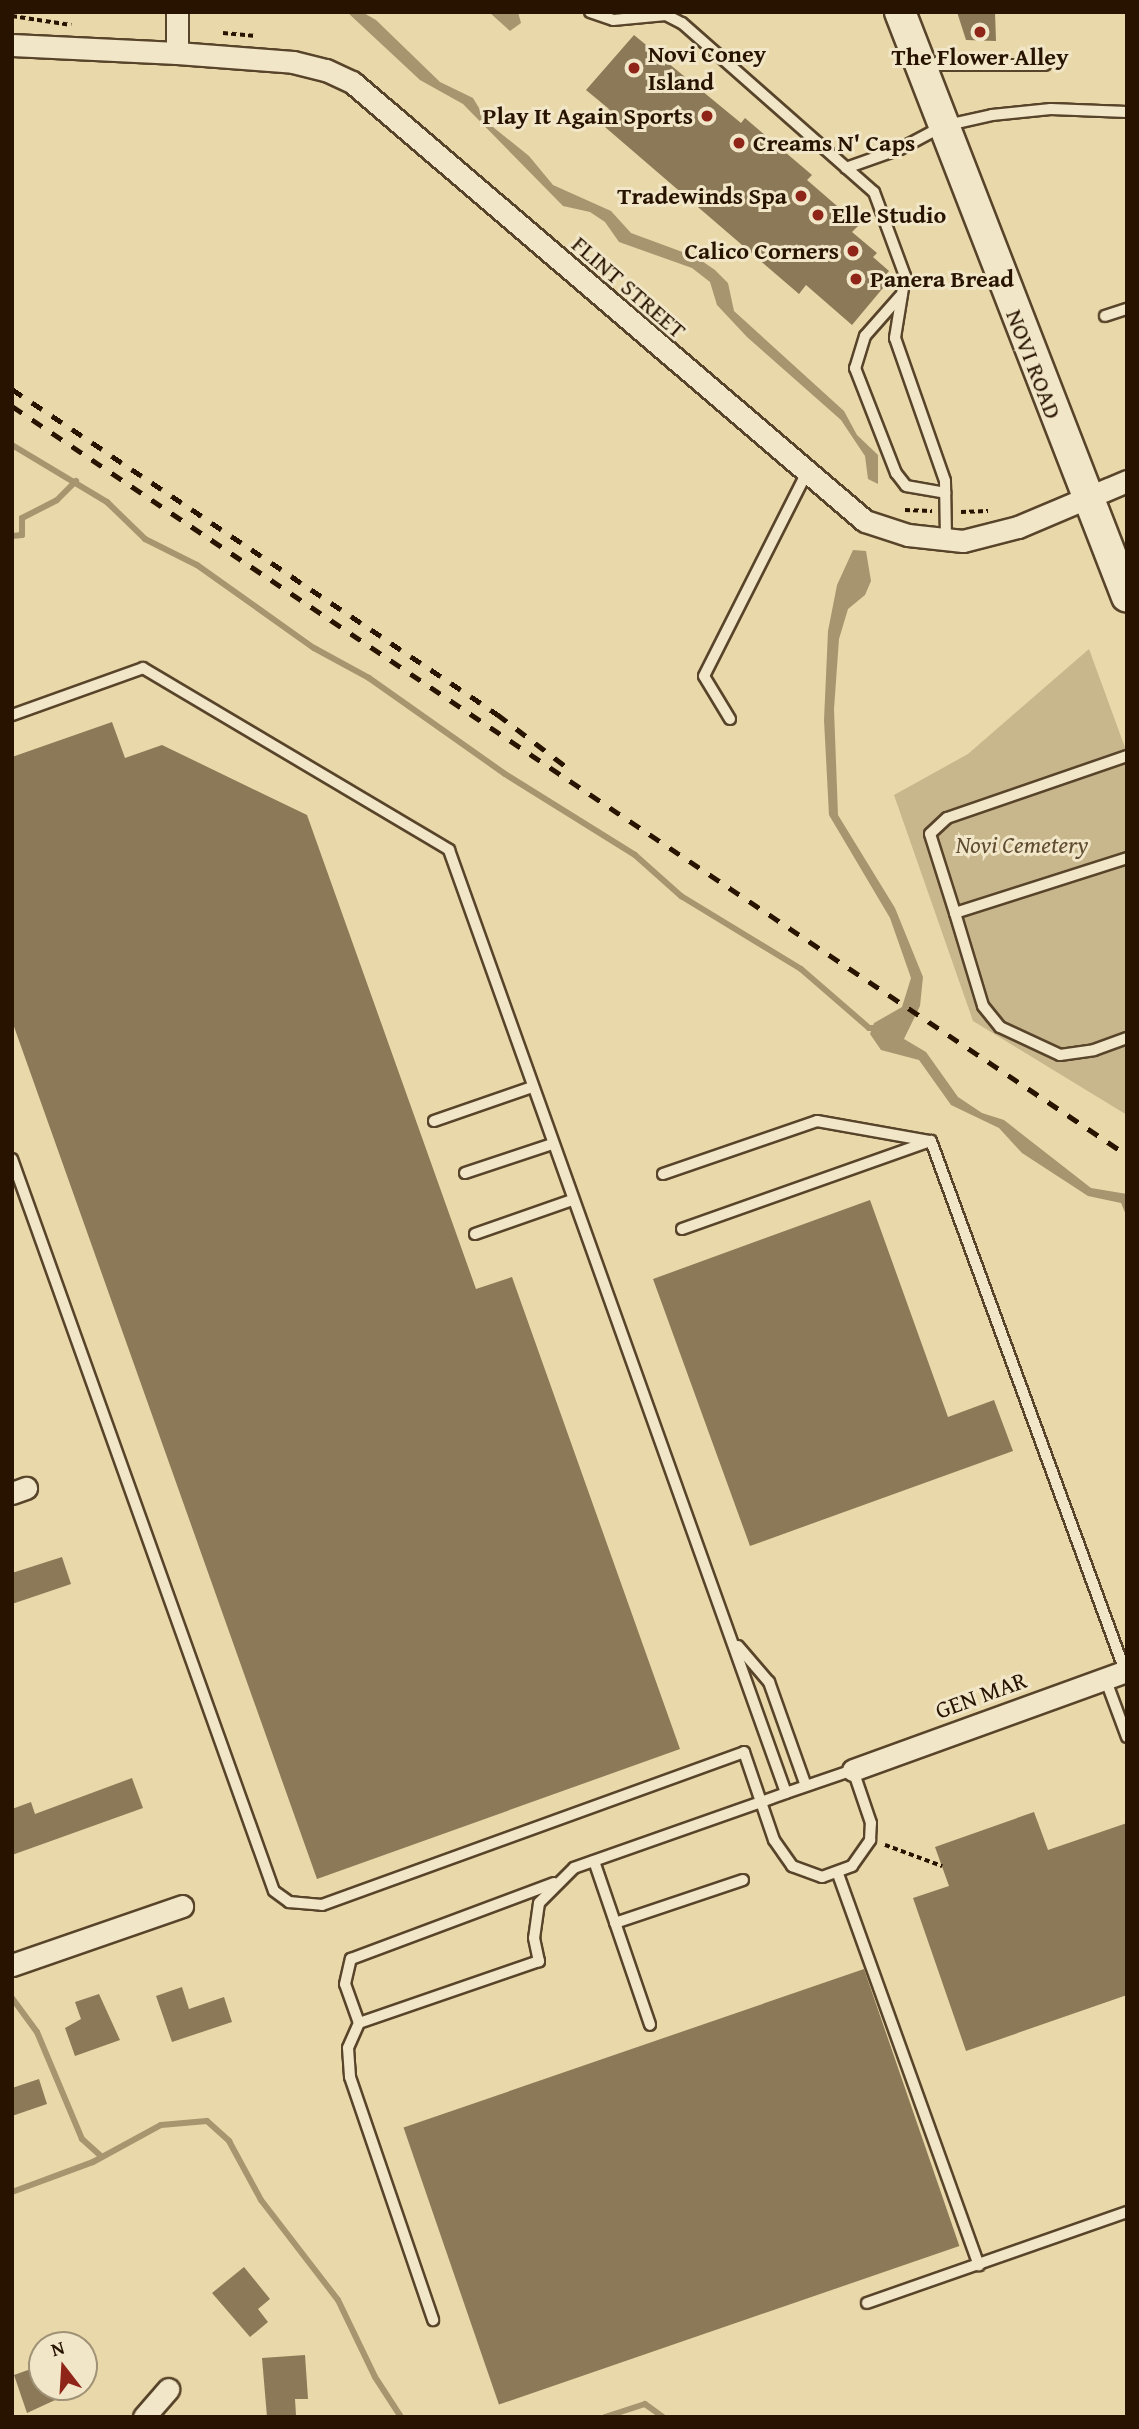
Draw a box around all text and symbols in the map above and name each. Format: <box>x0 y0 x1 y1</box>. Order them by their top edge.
marker: The Flower Alley <box>972 24 988 40</box>
place label: Novi Coney Island <box>648 40 766 96</box>
place label: The Flower Alley <box>892 43 1068 71</box>
marker: Novi Coney Island <box>626 60 642 76</box>
place label: Play It Again Sports <box>483 102 693 130</box>
marker: Play It Again Sports <box>699 108 715 124</box>
place label: Creams N' Caps <box>753 129 915 157</box>
marker: Creams N' Caps <box>731 135 747 151</box>
place label: Tradewinds Spa <box>617 182 787 210</box>
marker: Tradewinds Spa <box>793 188 809 204</box>
place label: Elle Studio <box>832 201 946 229</box>
marker: Elle Studio <box>810 207 826 223</box>
street label: FLINT STREET <box>566 230 692 344</box>
place label: Calico Corners <box>684 237 839 265</box>
marker: Calico Corners <box>845 243 861 259</box>
place label: Panera Bread <box>870 265 1014 293</box>
marker: Panera Bread <box>848 271 864 287</box>
street label: NOVI ROAD <box>1000 305 1068 423</box>
park label: Novi Cemetery <box>956 831 1088 859</box>
street label: GEN MAR <box>931 1665 1031 1725</box>
north arrow <box>28 2331 98 2401</box>
text: N <box>47 2333 68 2363</box>

